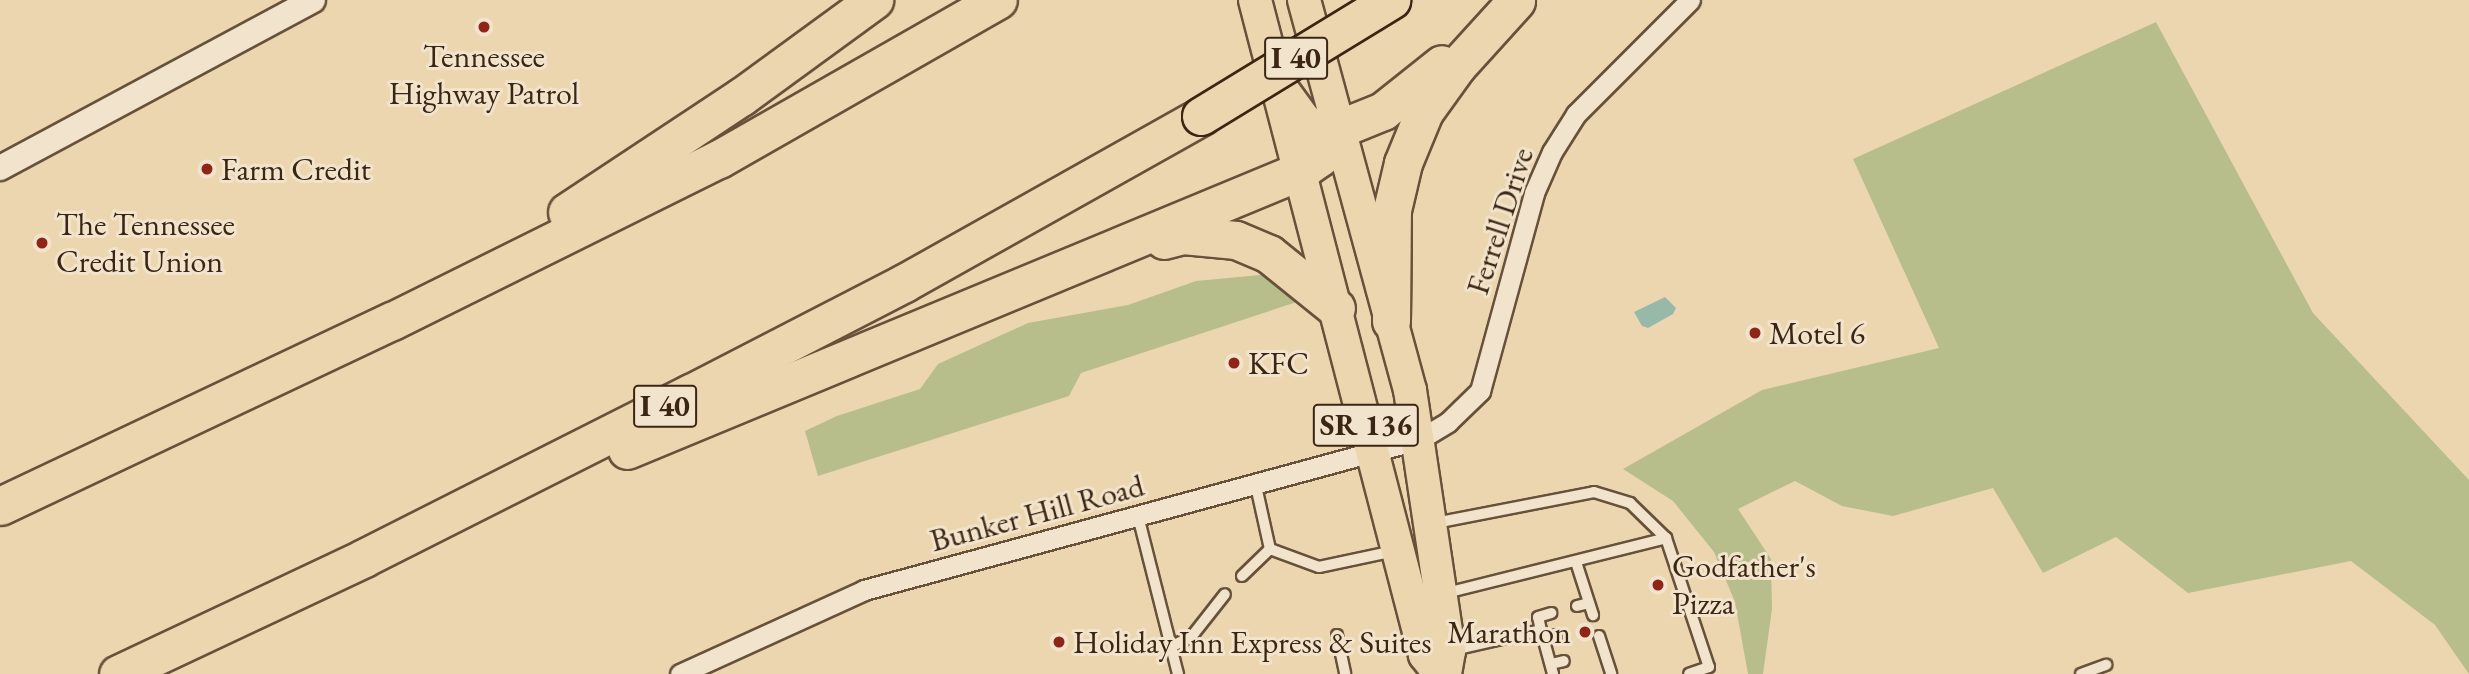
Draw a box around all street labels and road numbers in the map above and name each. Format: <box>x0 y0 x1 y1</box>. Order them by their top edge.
road number: I 40 <box>1263 32 1329 85</box>
street label: Ferrell Drive <box>1458 143 1542 299</box>
road number: I 40 <box>632 380 698 432</box>
road number: SR 136 <box>1312 398 1420 452</box>
street label: Bunker Hill Road <box>926 466 1148 560</box>

